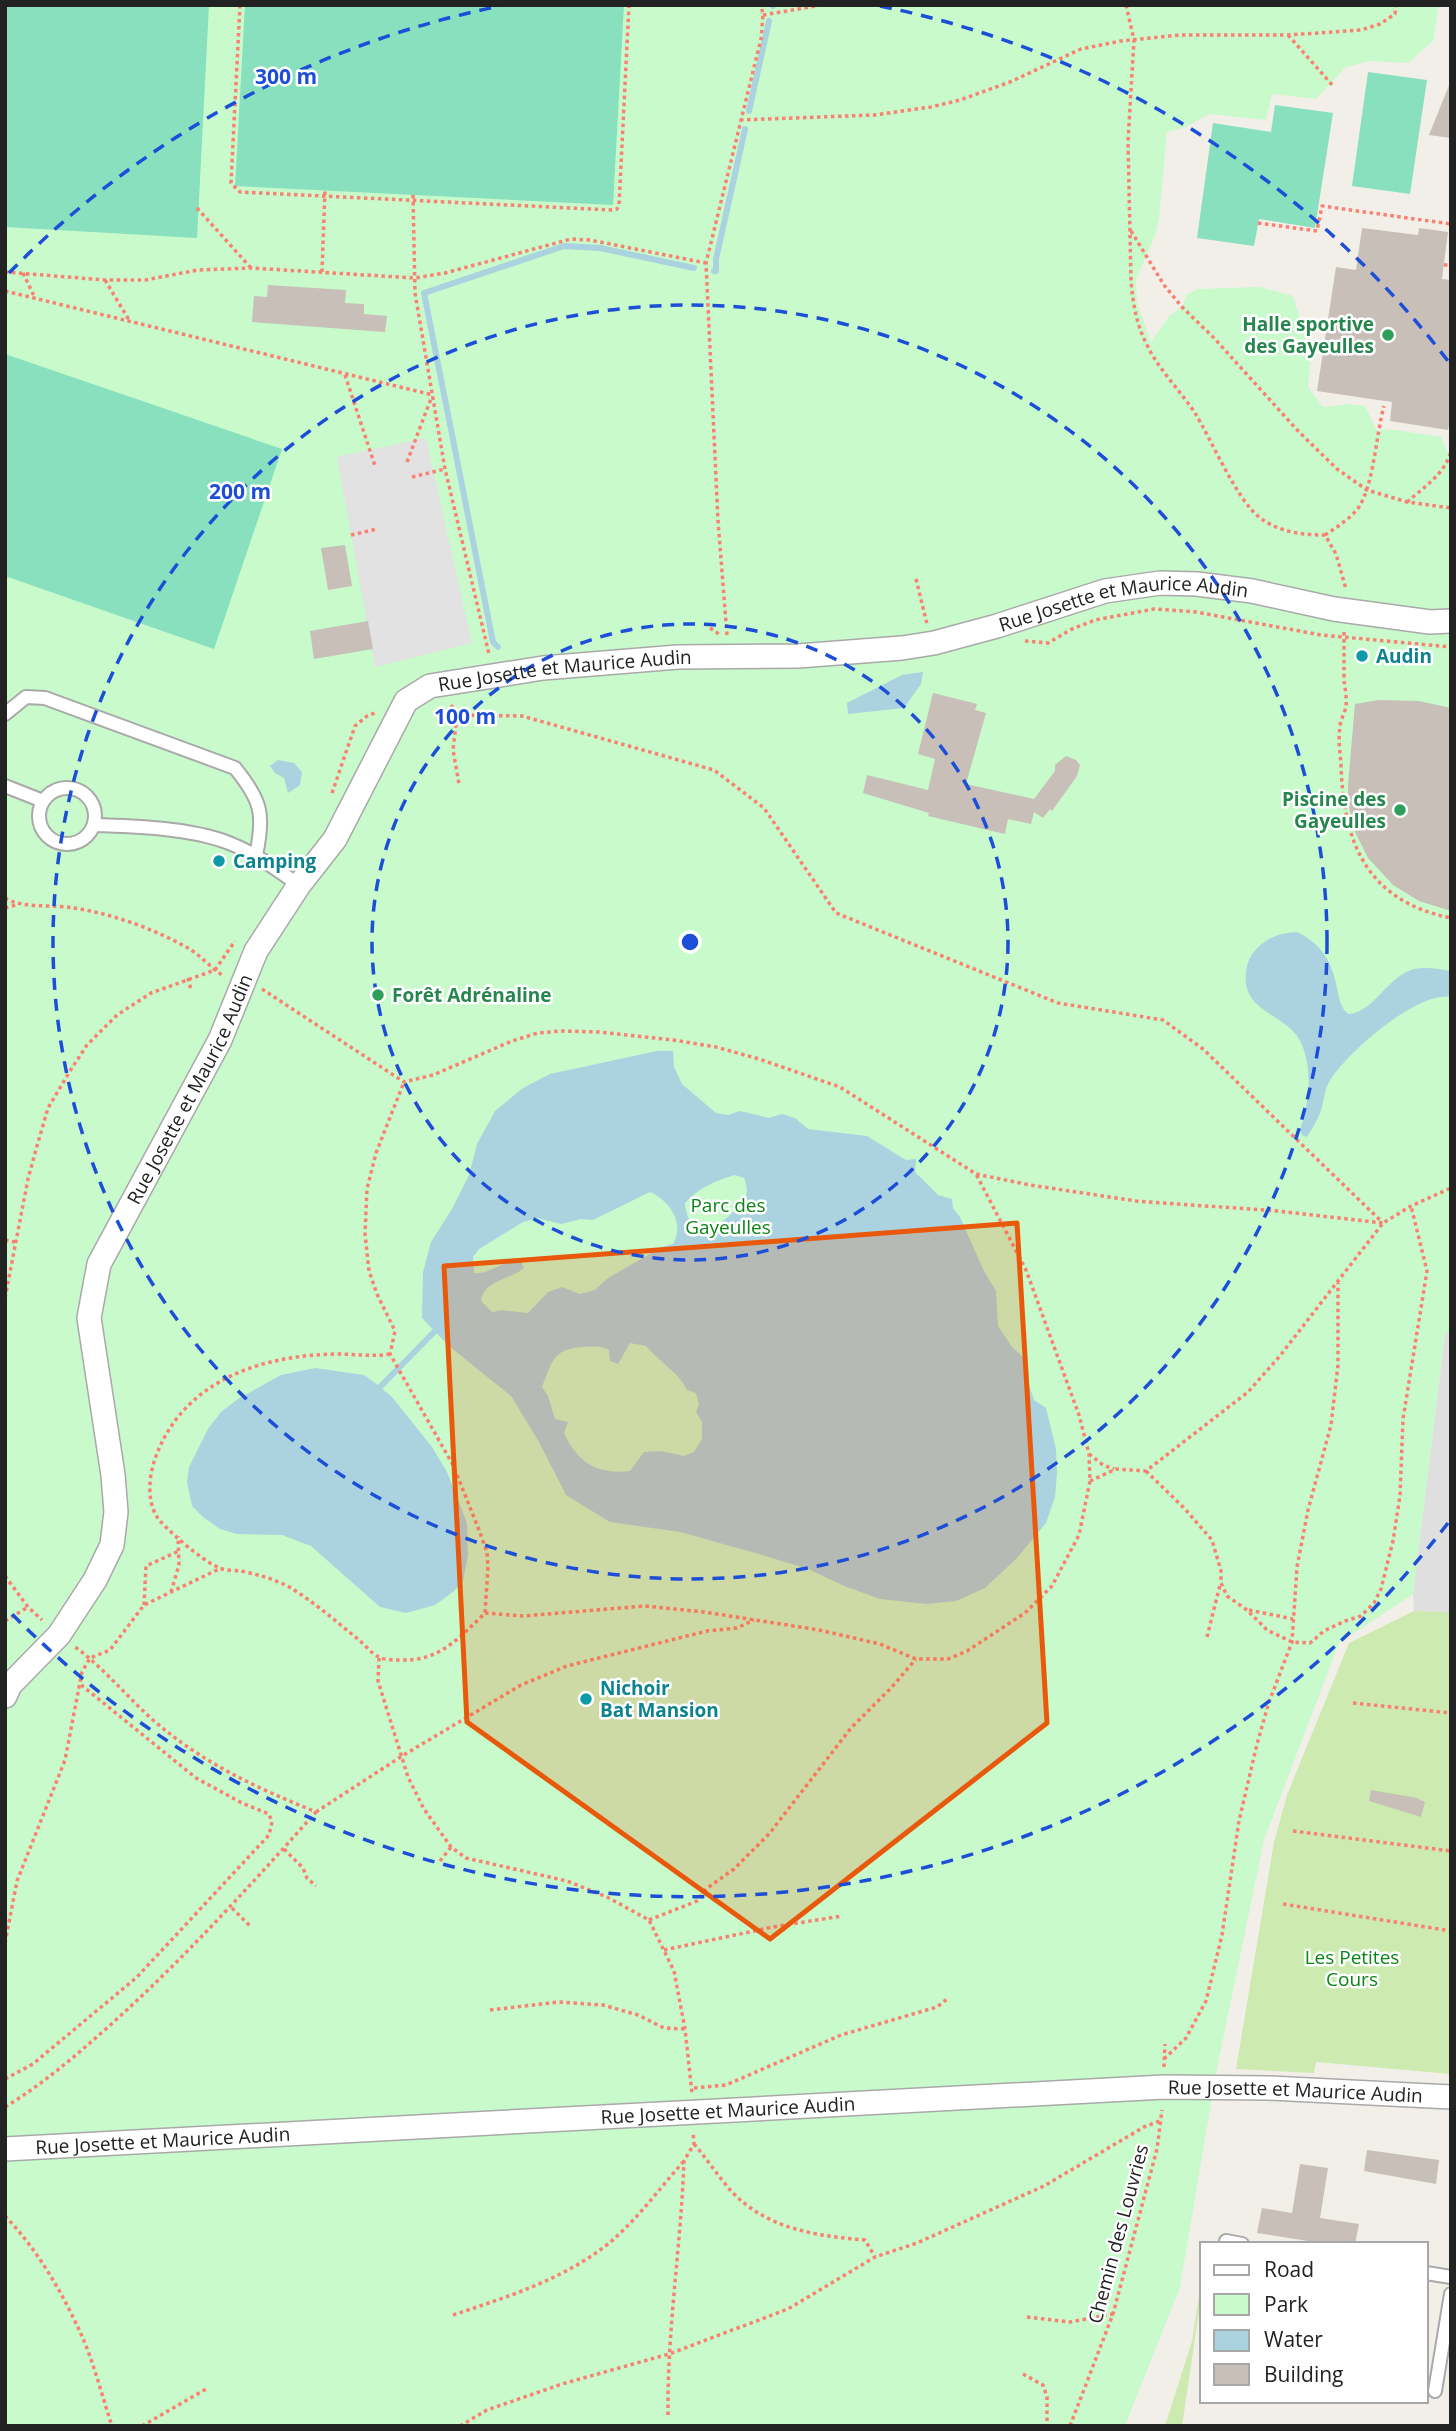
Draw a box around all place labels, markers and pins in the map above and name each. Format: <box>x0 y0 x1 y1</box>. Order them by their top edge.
place label: Halle sportive des Gayeulles <box>1242 311 1374 359</box>
marker: Halle sportive des Gayeulles <box>1380 327 1396 343</box>
place label: Audin <box>1376 643 1432 669</box>
marker: Audin <box>1354 648 1370 664</box>
place label: Piscine des Gayeulles <box>1282 786 1386 834</box>
marker: Piscine des Gayeulles <box>1392 802 1408 818</box>
place label: Camping <box>233 848 317 874</box>
marker: Camping <box>211 853 227 869</box>
centre of rings <box>678 930 702 954</box>
place label: Forêt Adrénaline <box>392 982 552 1008</box>
marker: Forêt Adrénaline <box>370 987 386 1003</box>
place label: Nichoir Bat Mansion <box>600 1675 719 1723</box>
marker: Nichoir Bat Mansion <box>578 1691 594 1707</box>

